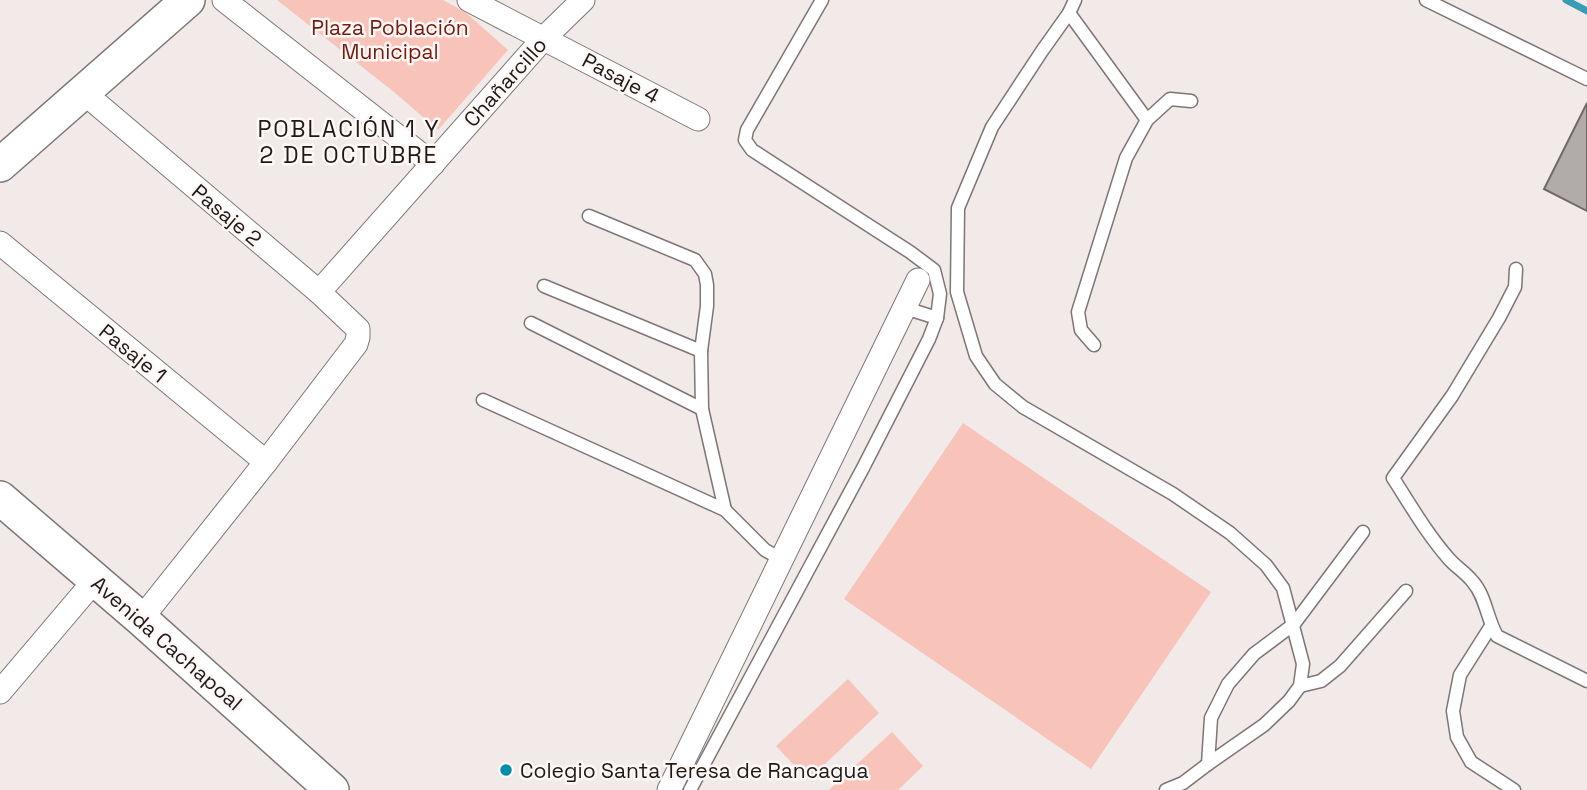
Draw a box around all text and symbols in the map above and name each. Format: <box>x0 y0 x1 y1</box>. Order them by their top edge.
park label: Plaza Población Municipal <box>311 14 469 65</box>
street label: Chañarcillo <box>458 31 552 133</box>
street label: Pasaje 4 <box>578 46 664 110</box>
district label: POBLACIÓN 1 Y 2 DE OCTUBRE <box>258 114 440 170</box>
street label: Pasaje 2 <box>186 178 268 252</box>
street label: Pasaje 1 <box>94 318 172 388</box>
street label: Avenida Cachapoal <box>86 570 248 716</box>
place label: Colegio Santa Teresa de Rancagua <box>520 757 869 784</box>
marker: Colegio Santa Teresa de Rancagua <box>498 762 514 778</box>

